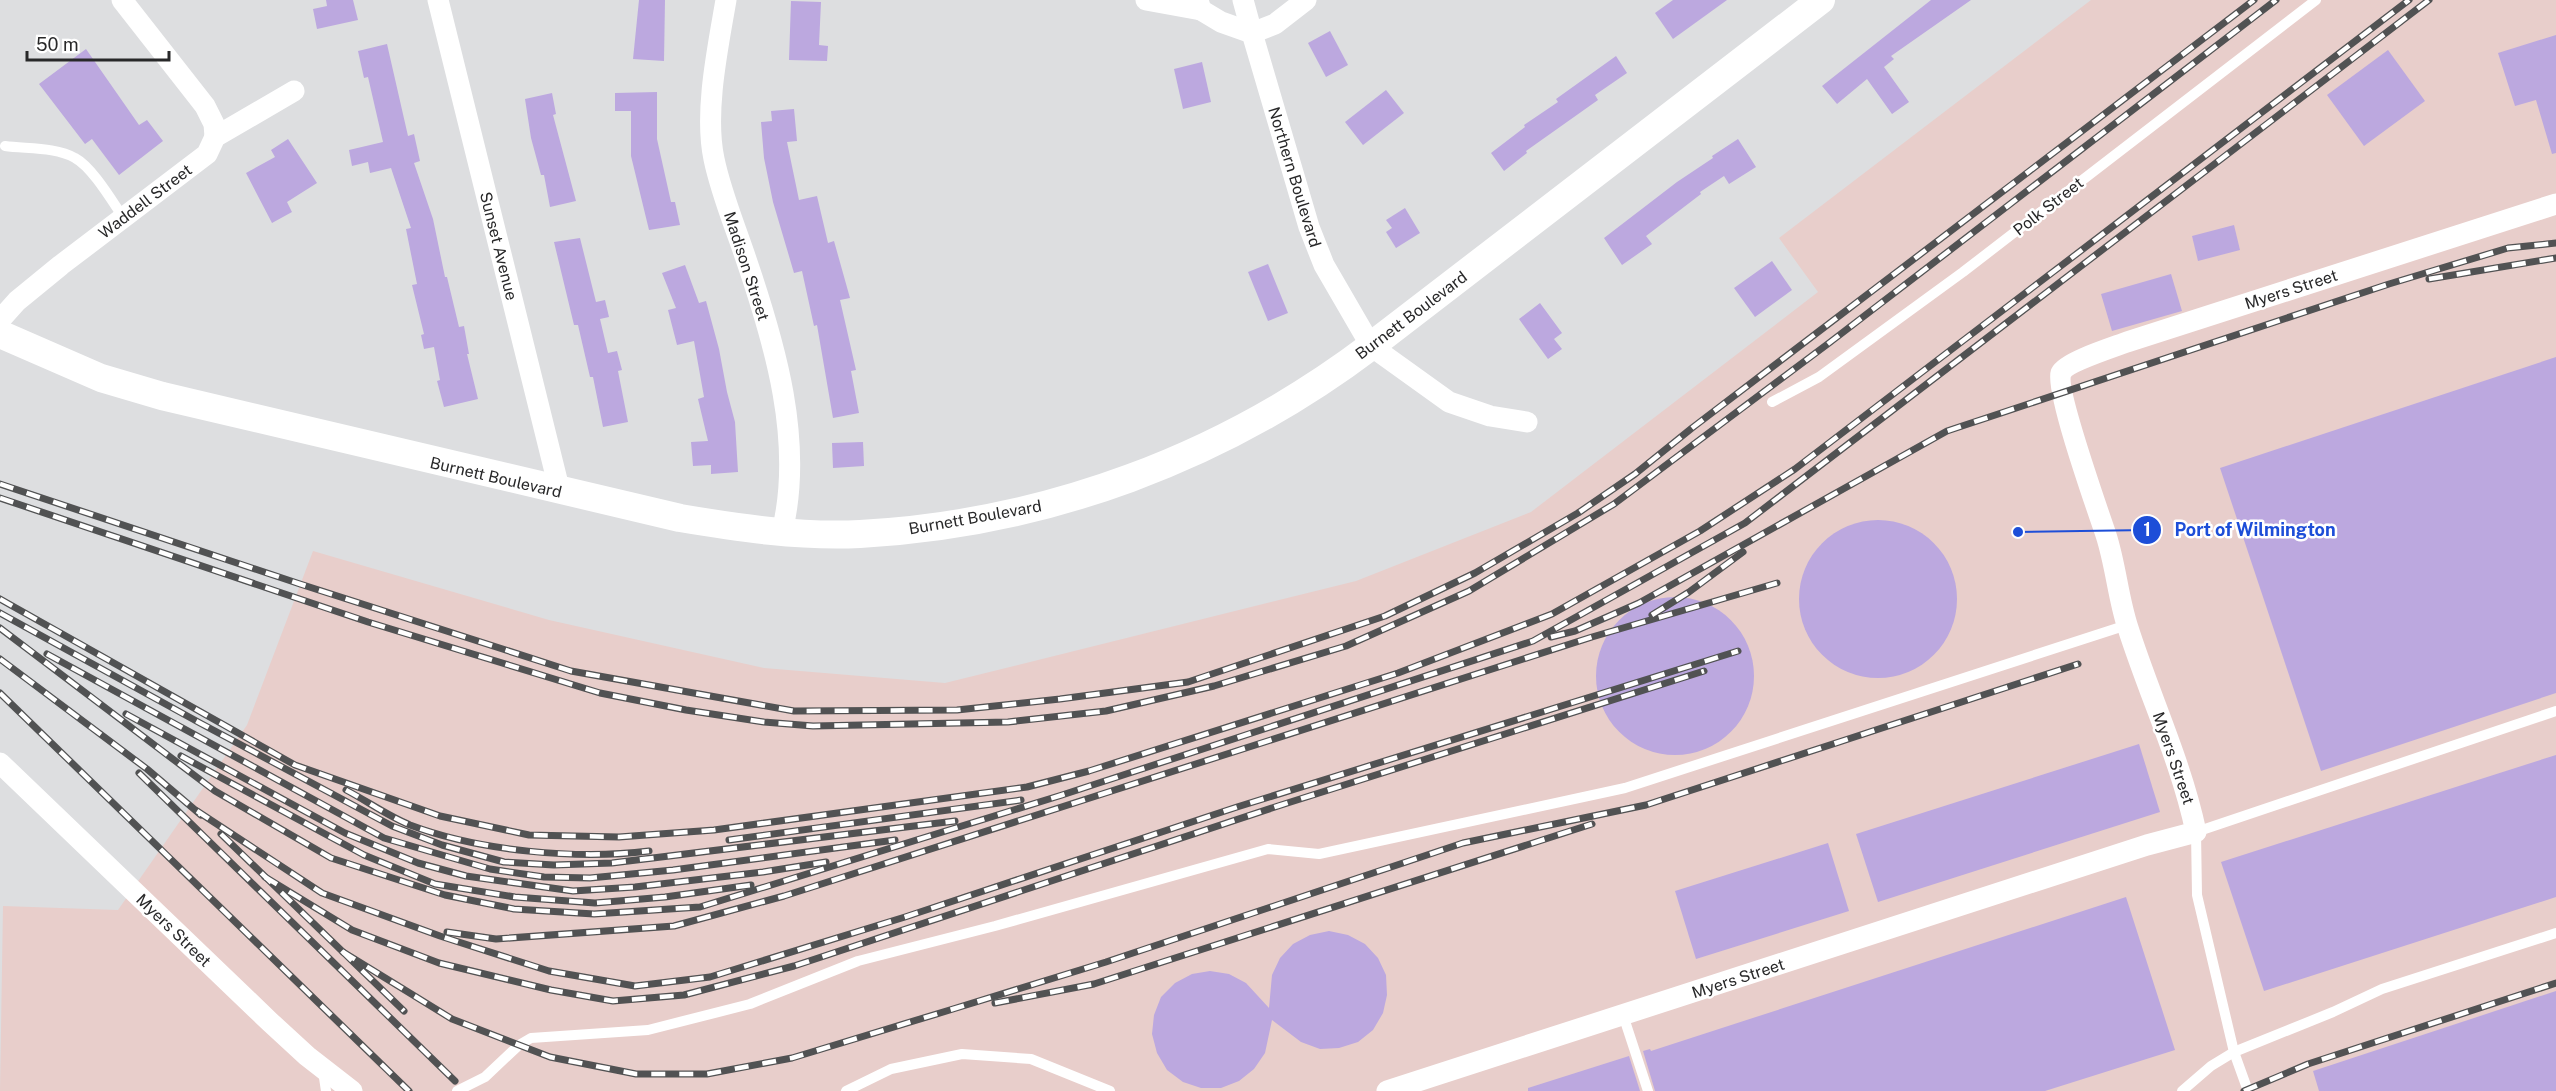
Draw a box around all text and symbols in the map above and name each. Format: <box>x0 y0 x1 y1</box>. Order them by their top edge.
scale bar <box>27 24 170 62</box>
text: 50 m <box>36 34 79 55</box>
street label: Northern Boulevard <box>1264 105 1325 250</box>
street label: Waddell Street <box>95 160 196 243</box>
street label: Polk Street <box>2010 173 2087 240</box>
street label: Sunset Avenue <box>476 190 521 302</box>
street label: Madison Street <box>720 209 773 323</box>
street label: Myers Street <box>2242 266 2340 313</box>
street label: Burnett Boulevard <box>1352 267 1471 364</box>
street label: Burnett Boulevard <box>428 453 564 502</box>
street label: Burnett Boulevard <box>907 496 1043 539</box>
callout: Port of Wilmington <box>2132 512 2348 548</box>
text: 1 <box>2143 519 2151 540</box>
text: Port of Wilmington <box>2174 519 2336 540</box>
street label: Myers Street <box>2149 709 2198 807</box>
street label: Myers Street <box>132 890 215 971</box>
street label: Myers Street <box>1689 955 1787 1002</box>

